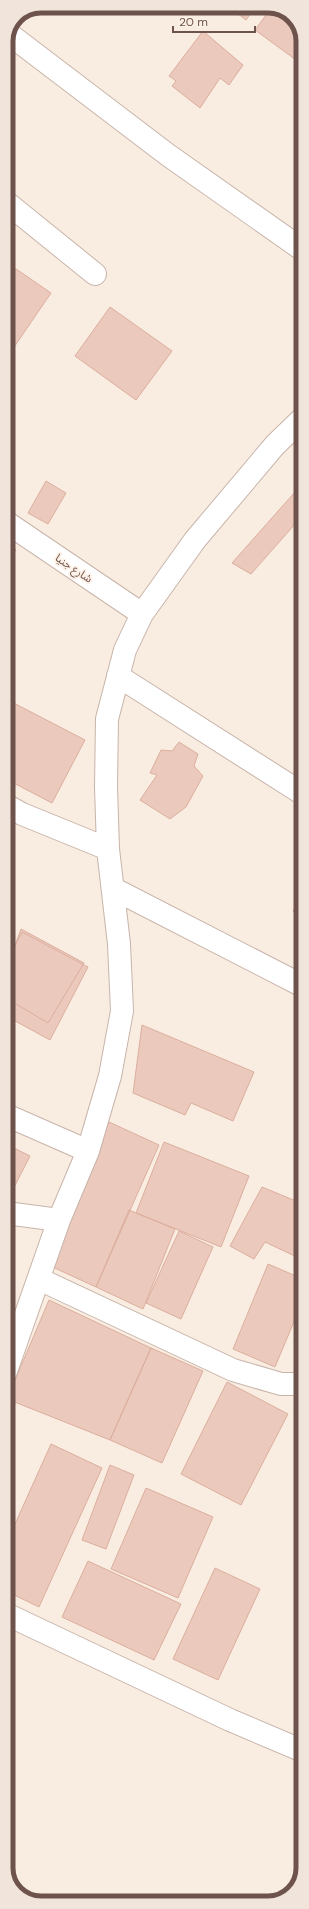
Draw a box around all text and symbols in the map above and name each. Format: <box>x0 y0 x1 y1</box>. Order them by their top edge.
scale bar <box>173 8 255 34</box>
text: 20 m <box>179 14 208 30</box>
street label: شارع جنيا <box>52 550 96 587</box>

